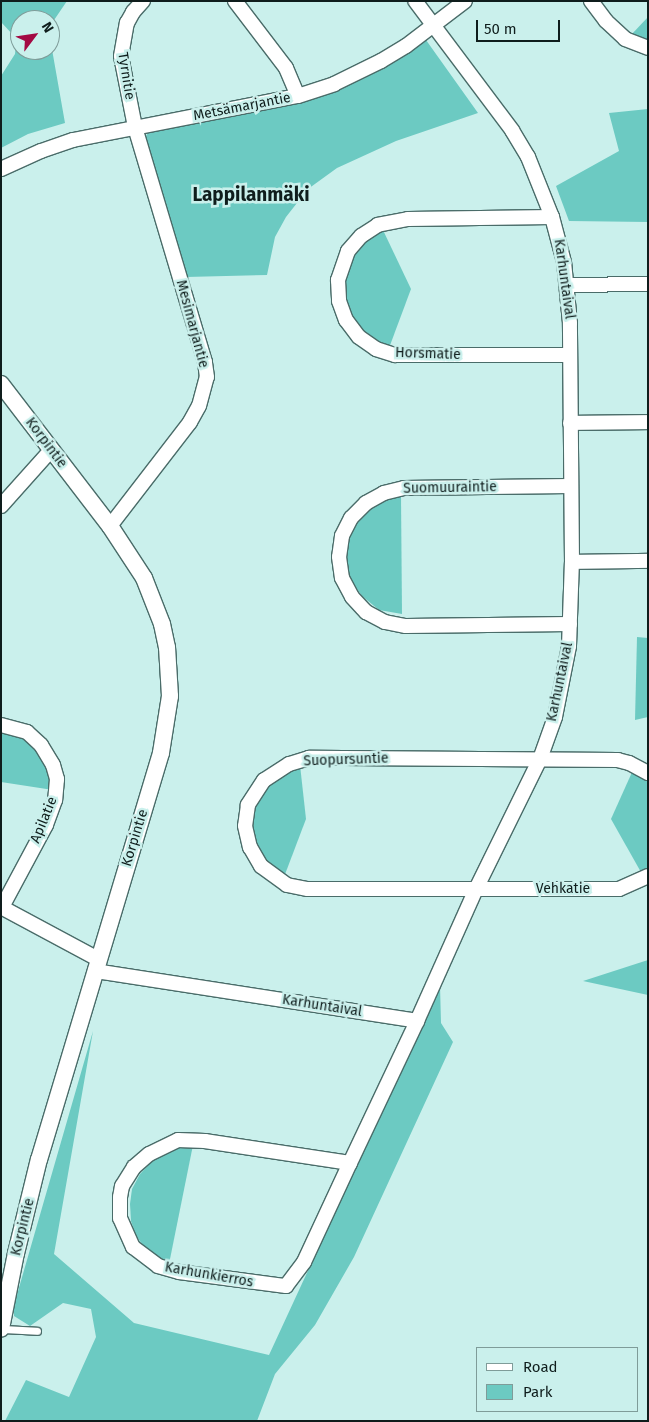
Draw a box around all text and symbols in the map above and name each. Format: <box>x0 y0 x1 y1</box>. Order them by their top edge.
north arrow <box>10 10 60 60</box>
scale bar <box>479 10 563 42</box>
text: N <box>38 19 57 36</box>
text: 50 m <box>484 20 517 38</box>
street label: Tyrnitie <box>114 51 138 101</box>
street label: Metsämarjantie <box>192 89 292 125</box>
district label: Lappilanmäki <box>192 184 310 206</box>
street label: Karhuntaival <box>550 238 578 320</box>
street label: Mesimarjantie <box>172 278 212 370</box>
street label: Horsmatie <box>395 344 461 364</box>
street label: Korpintie <box>22 414 70 472</box>
street label: Suomuuraintie <box>403 479 497 497</box>
street label: Karhuntaival <box>543 641 577 723</box>
street label: Suopursuntie <box>303 750 389 770</box>
street label: Apilatie <box>27 794 61 846</box>
street label: Korpintie <box>118 807 152 869</box>
street label: Vehkatie <box>536 881 590 897</box>
street label: Karhuntaival <box>281 991 363 1021</box>
street label: Korpintie <box>8 1196 38 1258</box>
street label: Karhunkierros <box>163 1259 255 1291</box>
legend <box>477 1347 639 1412</box>
text: Road <box>523 1358 558 1376</box>
text: Park <box>523 1383 553 1401</box>

